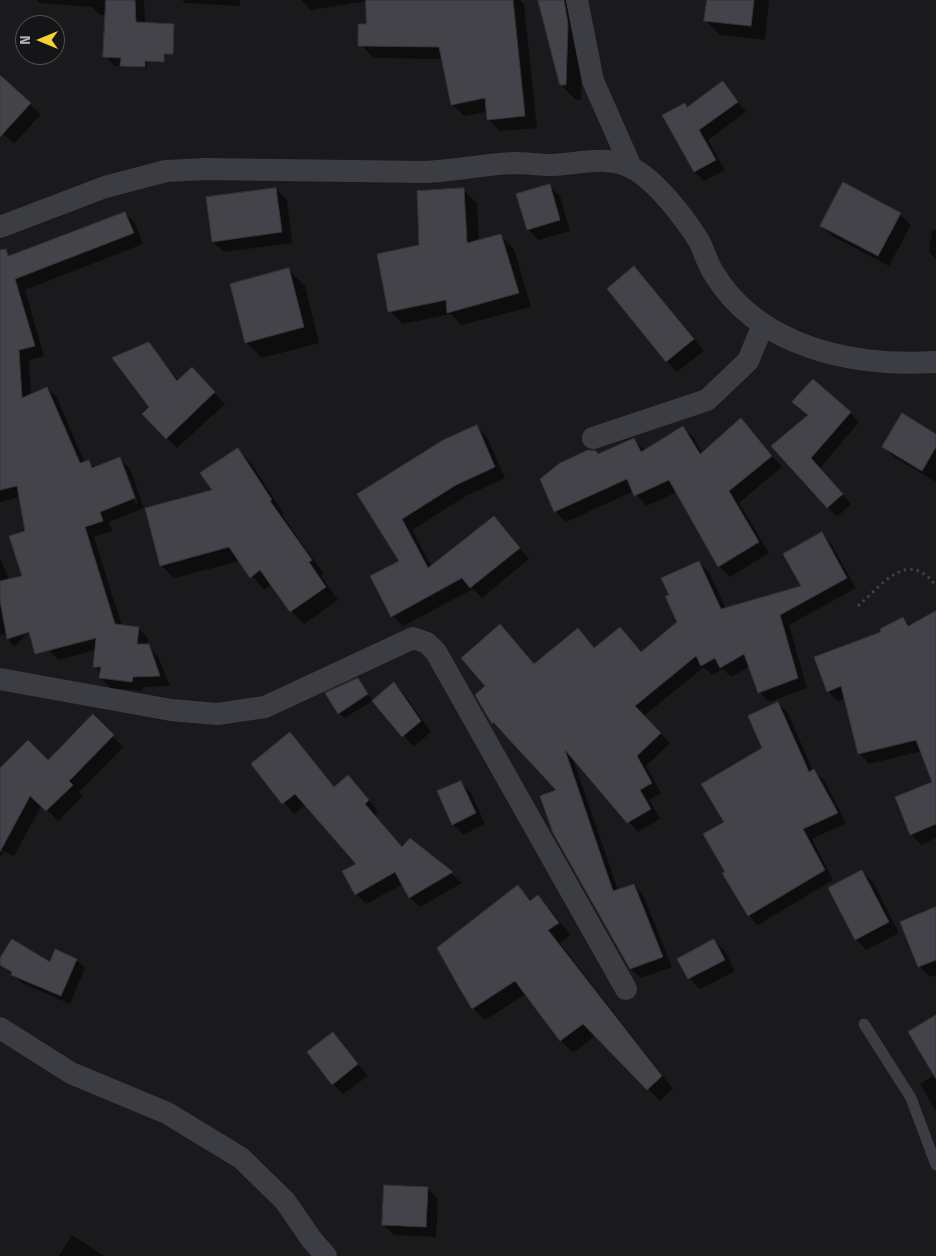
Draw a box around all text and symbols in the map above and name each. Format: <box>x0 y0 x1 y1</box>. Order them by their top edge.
north arrow <box>15 15 65 65</box>
text: N <box>17 35 34 45</box>

